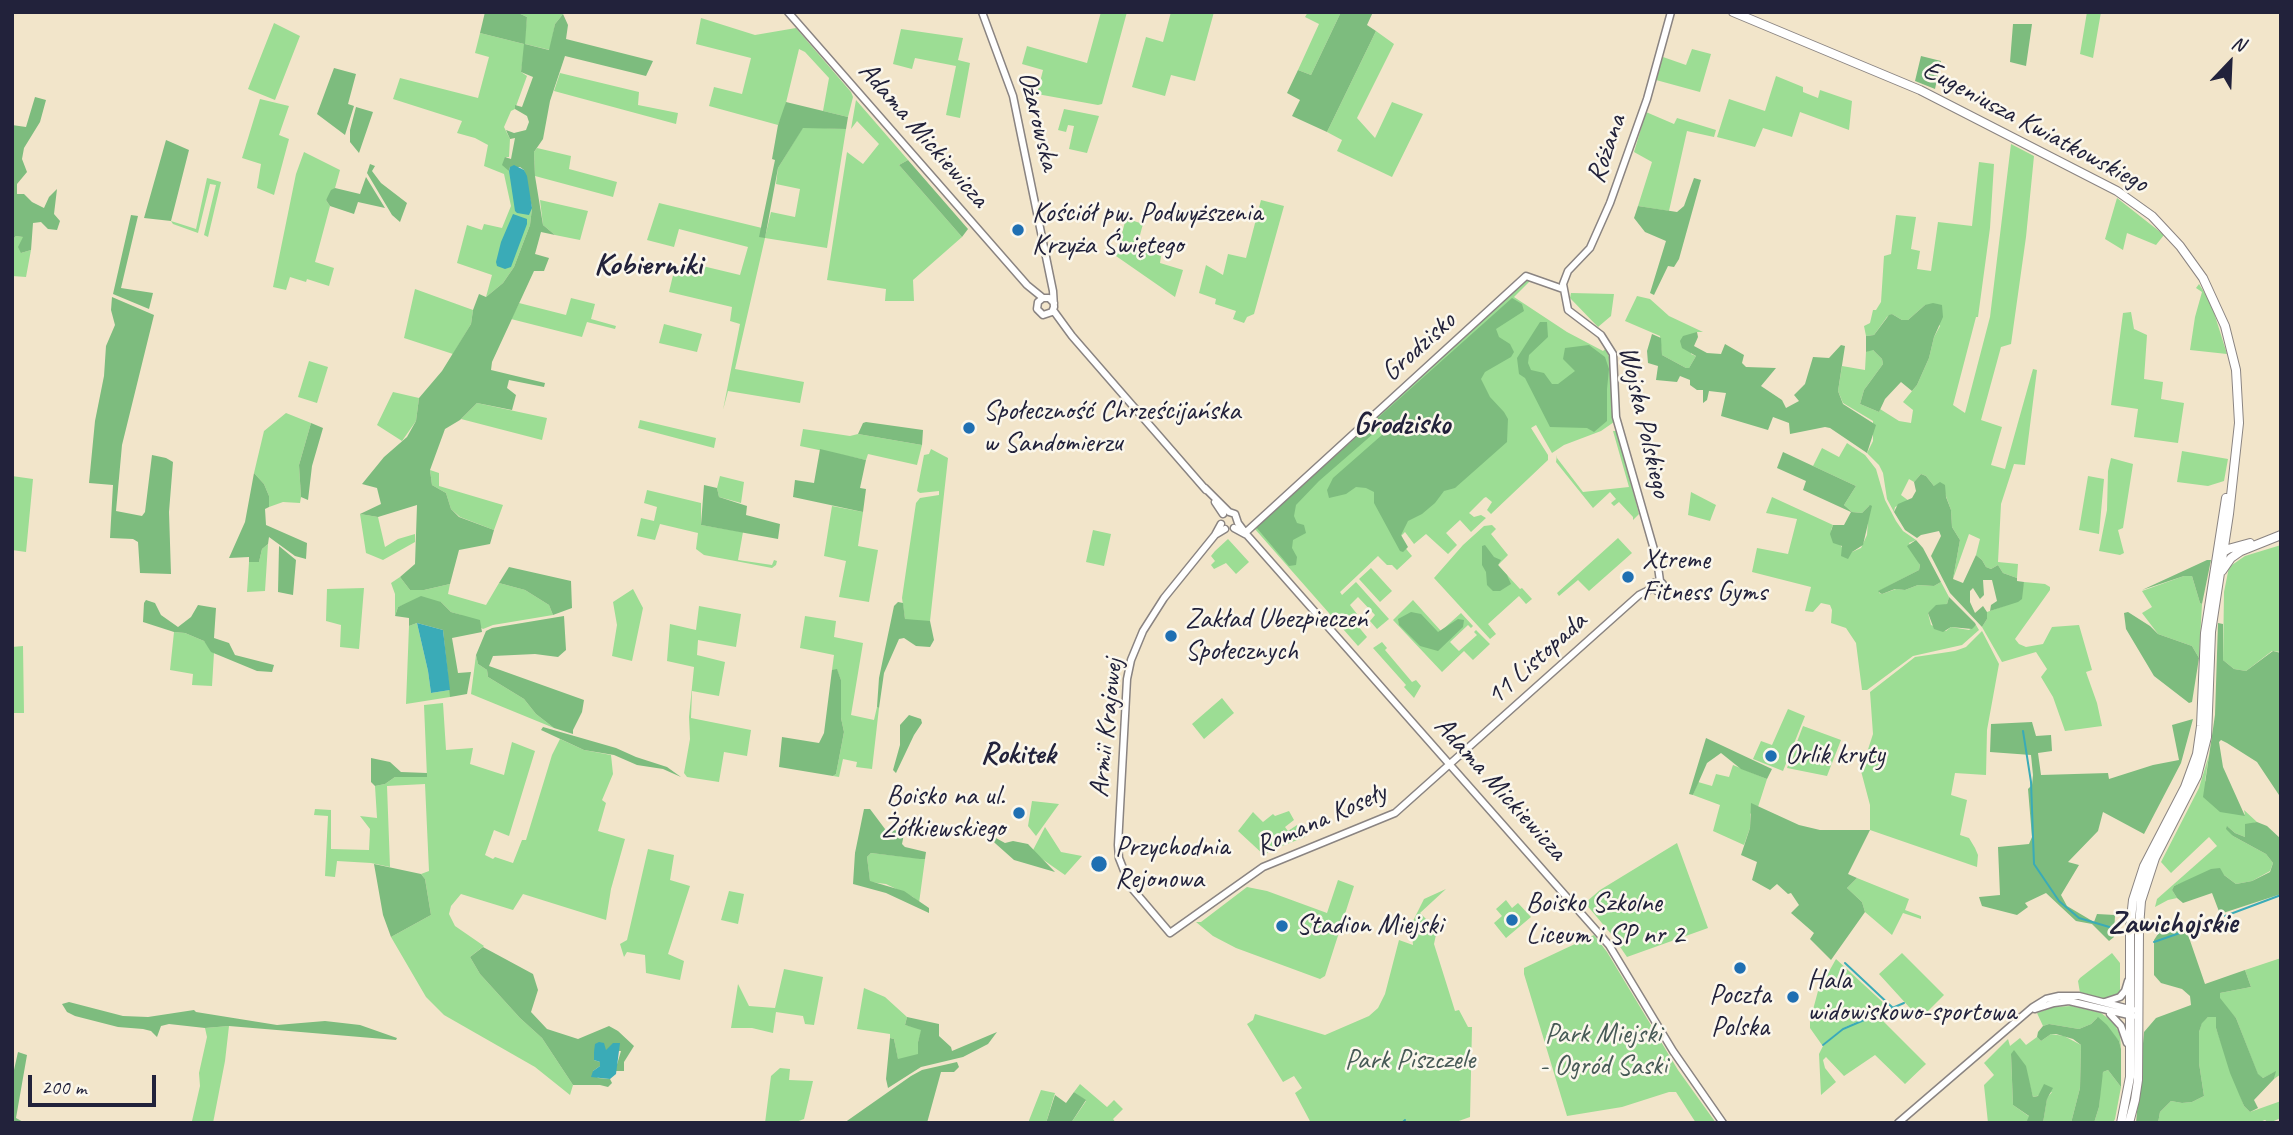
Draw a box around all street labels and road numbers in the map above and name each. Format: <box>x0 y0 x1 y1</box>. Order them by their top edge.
street label: Eugeniusza Kwiatkowskiego <box>1916 53 2154 201</box>
street label: Adama Mickiewicza <box>851 55 995 215</box>
street label: Ożarowska <box>1010 68 1066 174</box>
street label: Różana <box>1580 111 1634 187</box>
street label: Grodzisko <box>1375 305 1463 389</box>
street label: Wojska Polskiego <box>1610 343 1678 501</box>
street label: 11 Listopada <box>1480 605 1594 713</box>
street label: Armii Krajowej <box>1083 657 1131 799</box>
street label: Adama Mickiewicza <box>1427 710 1573 868</box>
street label: Romana Koseły <box>1251 776 1391 864</box>

